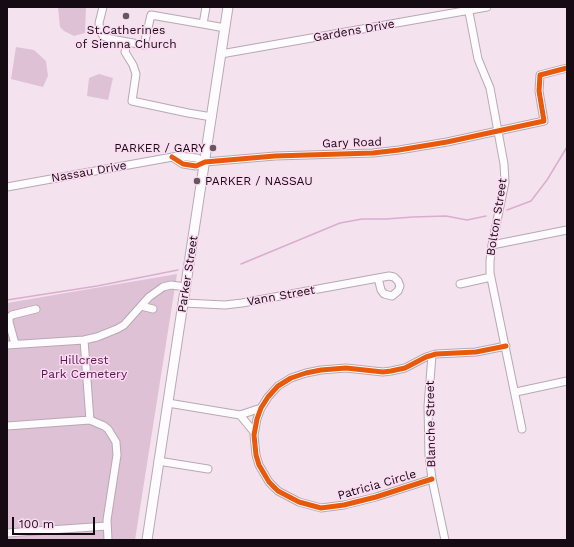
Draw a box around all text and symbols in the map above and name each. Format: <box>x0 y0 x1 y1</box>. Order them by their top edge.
marker: St.Catherines of Sienna Church <box>121 11 131 21</box>
street label: Gardens Drive <box>312 17 396 45</box>
place label: St.Catherines of Sienna Church <box>75 23 177 51</box>
street label: Gary Road <box>322 135 382 151</box>
place label: PARKER / GARY <box>114 141 205 155</box>
marker: PARKER / GARY <box>208 143 218 153</box>
street label: Nassau Drive <box>50 158 128 186</box>
place label: PARKER / NASSAU <box>205 174 313 188</box>
marker: PARKER / NASSAU <box>192 176 202 186</box>
street label: Bolton Street <box>484 177 510 257</box>
street label: Parker Street <box>175 235 201 313</box>
street label: Vann Street <box>246 283 316 309</box>
park label: Hillcrest Park Cemetery <box>41 353 127 381</box>
street label: Blanche Street <box>423 380 439 468</box>
street label: Patricia Circle <box>336 467 418 503</box>
scale bar <box>14 509 97 535</box>
text: 100 m <box>19 517 54 531</box>

